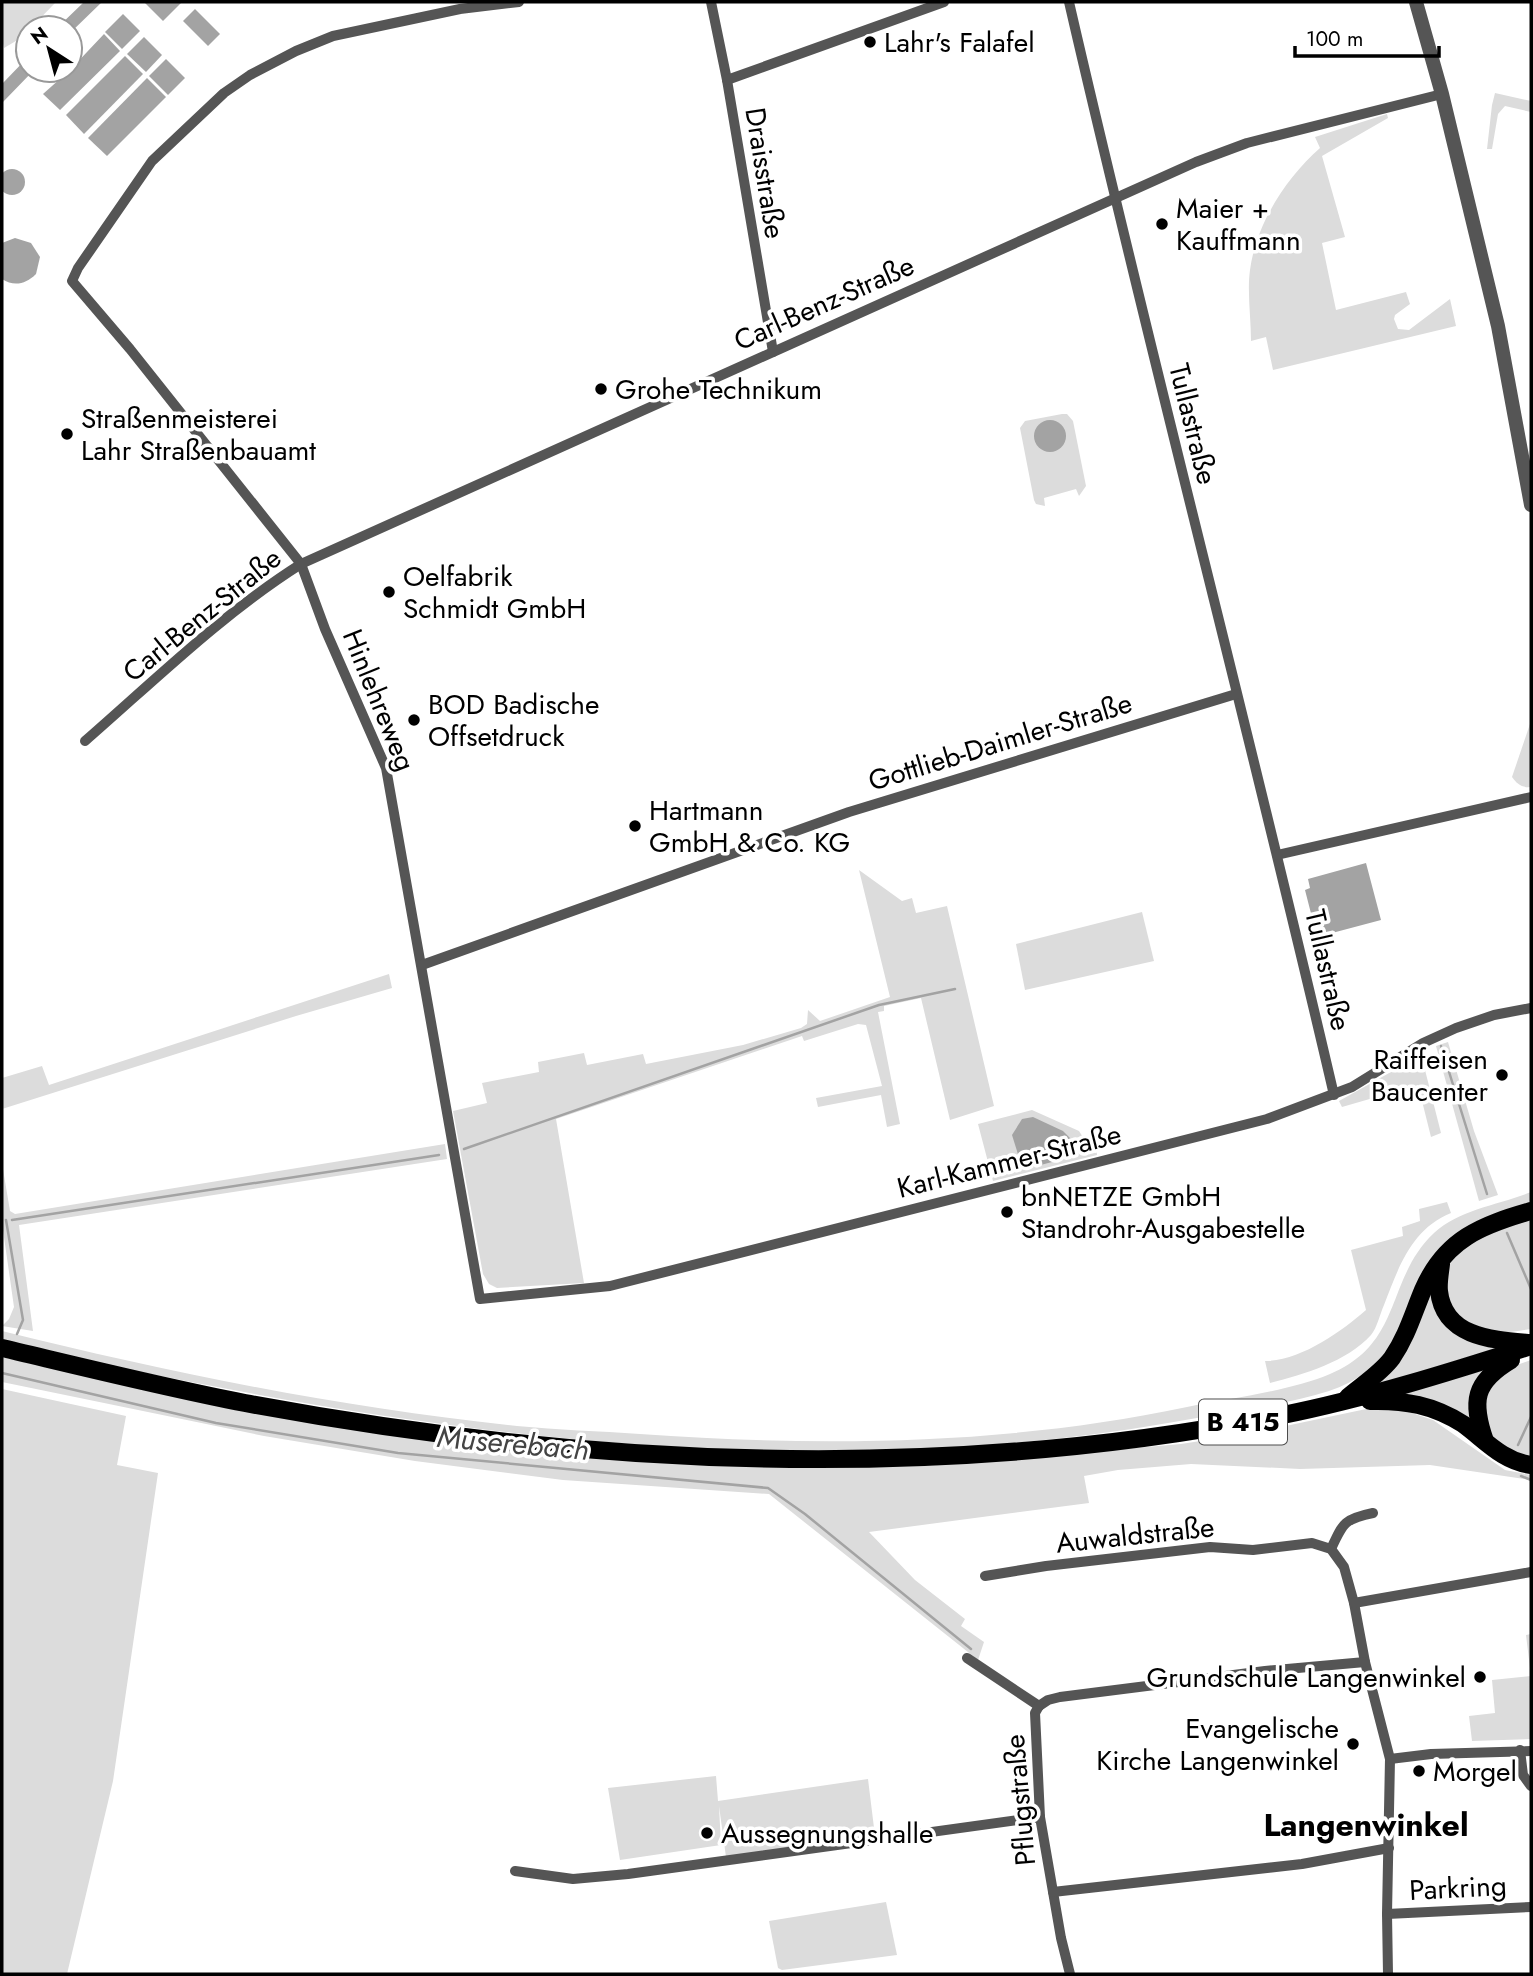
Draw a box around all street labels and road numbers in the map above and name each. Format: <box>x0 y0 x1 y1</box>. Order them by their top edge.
street label: Draisstraße <box>734 105 796 241</box>
street label: Carl-Benz-Straße <box>727 245 921 361</box>
street label: Tullastraße <box>1158 359 1228 489</box>
street label: Carl-Benz-Straße <box>114 538 290 692</box>
street label: Hinlehreweg <box>332 623 426 777</box>
street label: Gottlieb-Daimler-Straße <box>863 682 1137 802</box>
street label: Tullastraße <box>1294 905 1362 1035</box>
street label: Karl-Kammer-Straße <box>893 1113 1125 1209</box>
road number: B 415 <box>1199 1400 1287 1444</box>
street label: Auwaldstraße <box>1054 1506 1216 1564</box>
street label: Pflugstraße <box>994 1733 1046 1867</box>
street label: Parkring <box>1408 1865 1508 1911</box>

